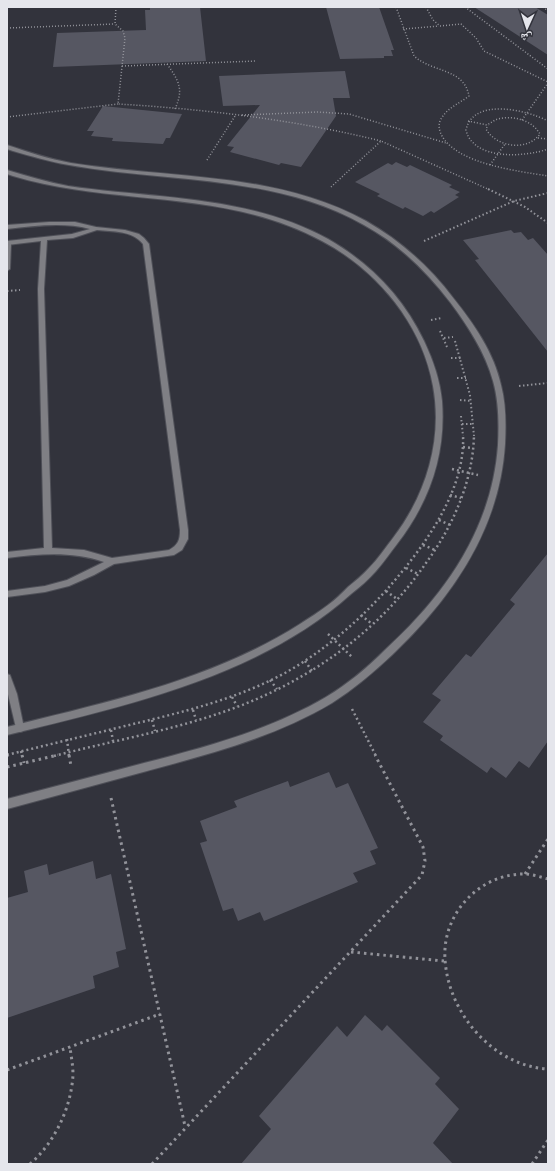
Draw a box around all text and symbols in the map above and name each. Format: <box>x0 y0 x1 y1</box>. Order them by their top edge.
north arrow <box>507 8 547 48</box>
text: ش <box>520 30 533 44</box>

